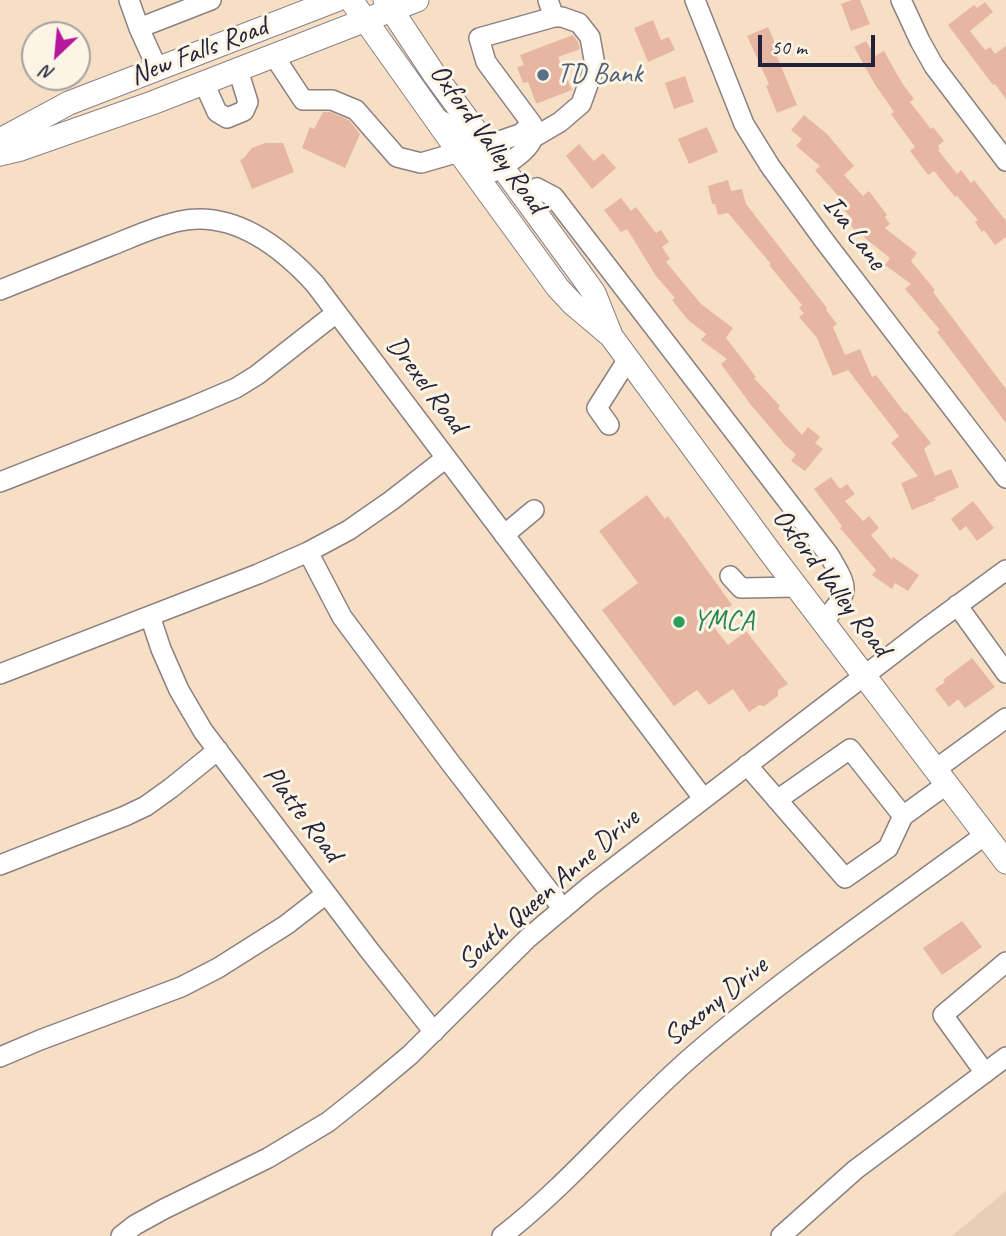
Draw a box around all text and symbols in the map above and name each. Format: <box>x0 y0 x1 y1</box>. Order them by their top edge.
street label: New Falls Road <box>126 10 272 94</box>
north arrow <box>21 21 91 91</box>
scale bar <box>761 21 878 65</box>
text: 50 m <box>771 34 807 60</box>
street label: Oxford Valley Road <box>422 58 552 220</box>
place label: TD Bank <box>557 58 642 92</box>
text: N <box>37 60 58 86</box>
marker: TD Bank <box>535 67 551 83</box>
street label: Iva Lane <box>815 189 893 277</box>
street label: Drexel Road <box>379 330 473 440</box>
street label: Oxford Valley Road <box>764 502 898 664</box>
place label: YMCA <box>693 605 754 639</box>
marker: YMCA <box>671 614 687 630</box>
street label: Platte Road <box>255 759 349 869</box>
street label: South Queen Anne Drive <box>451 802 647 978</box>
street label: Saxony Drive <box>657 950 775 1054</box>

